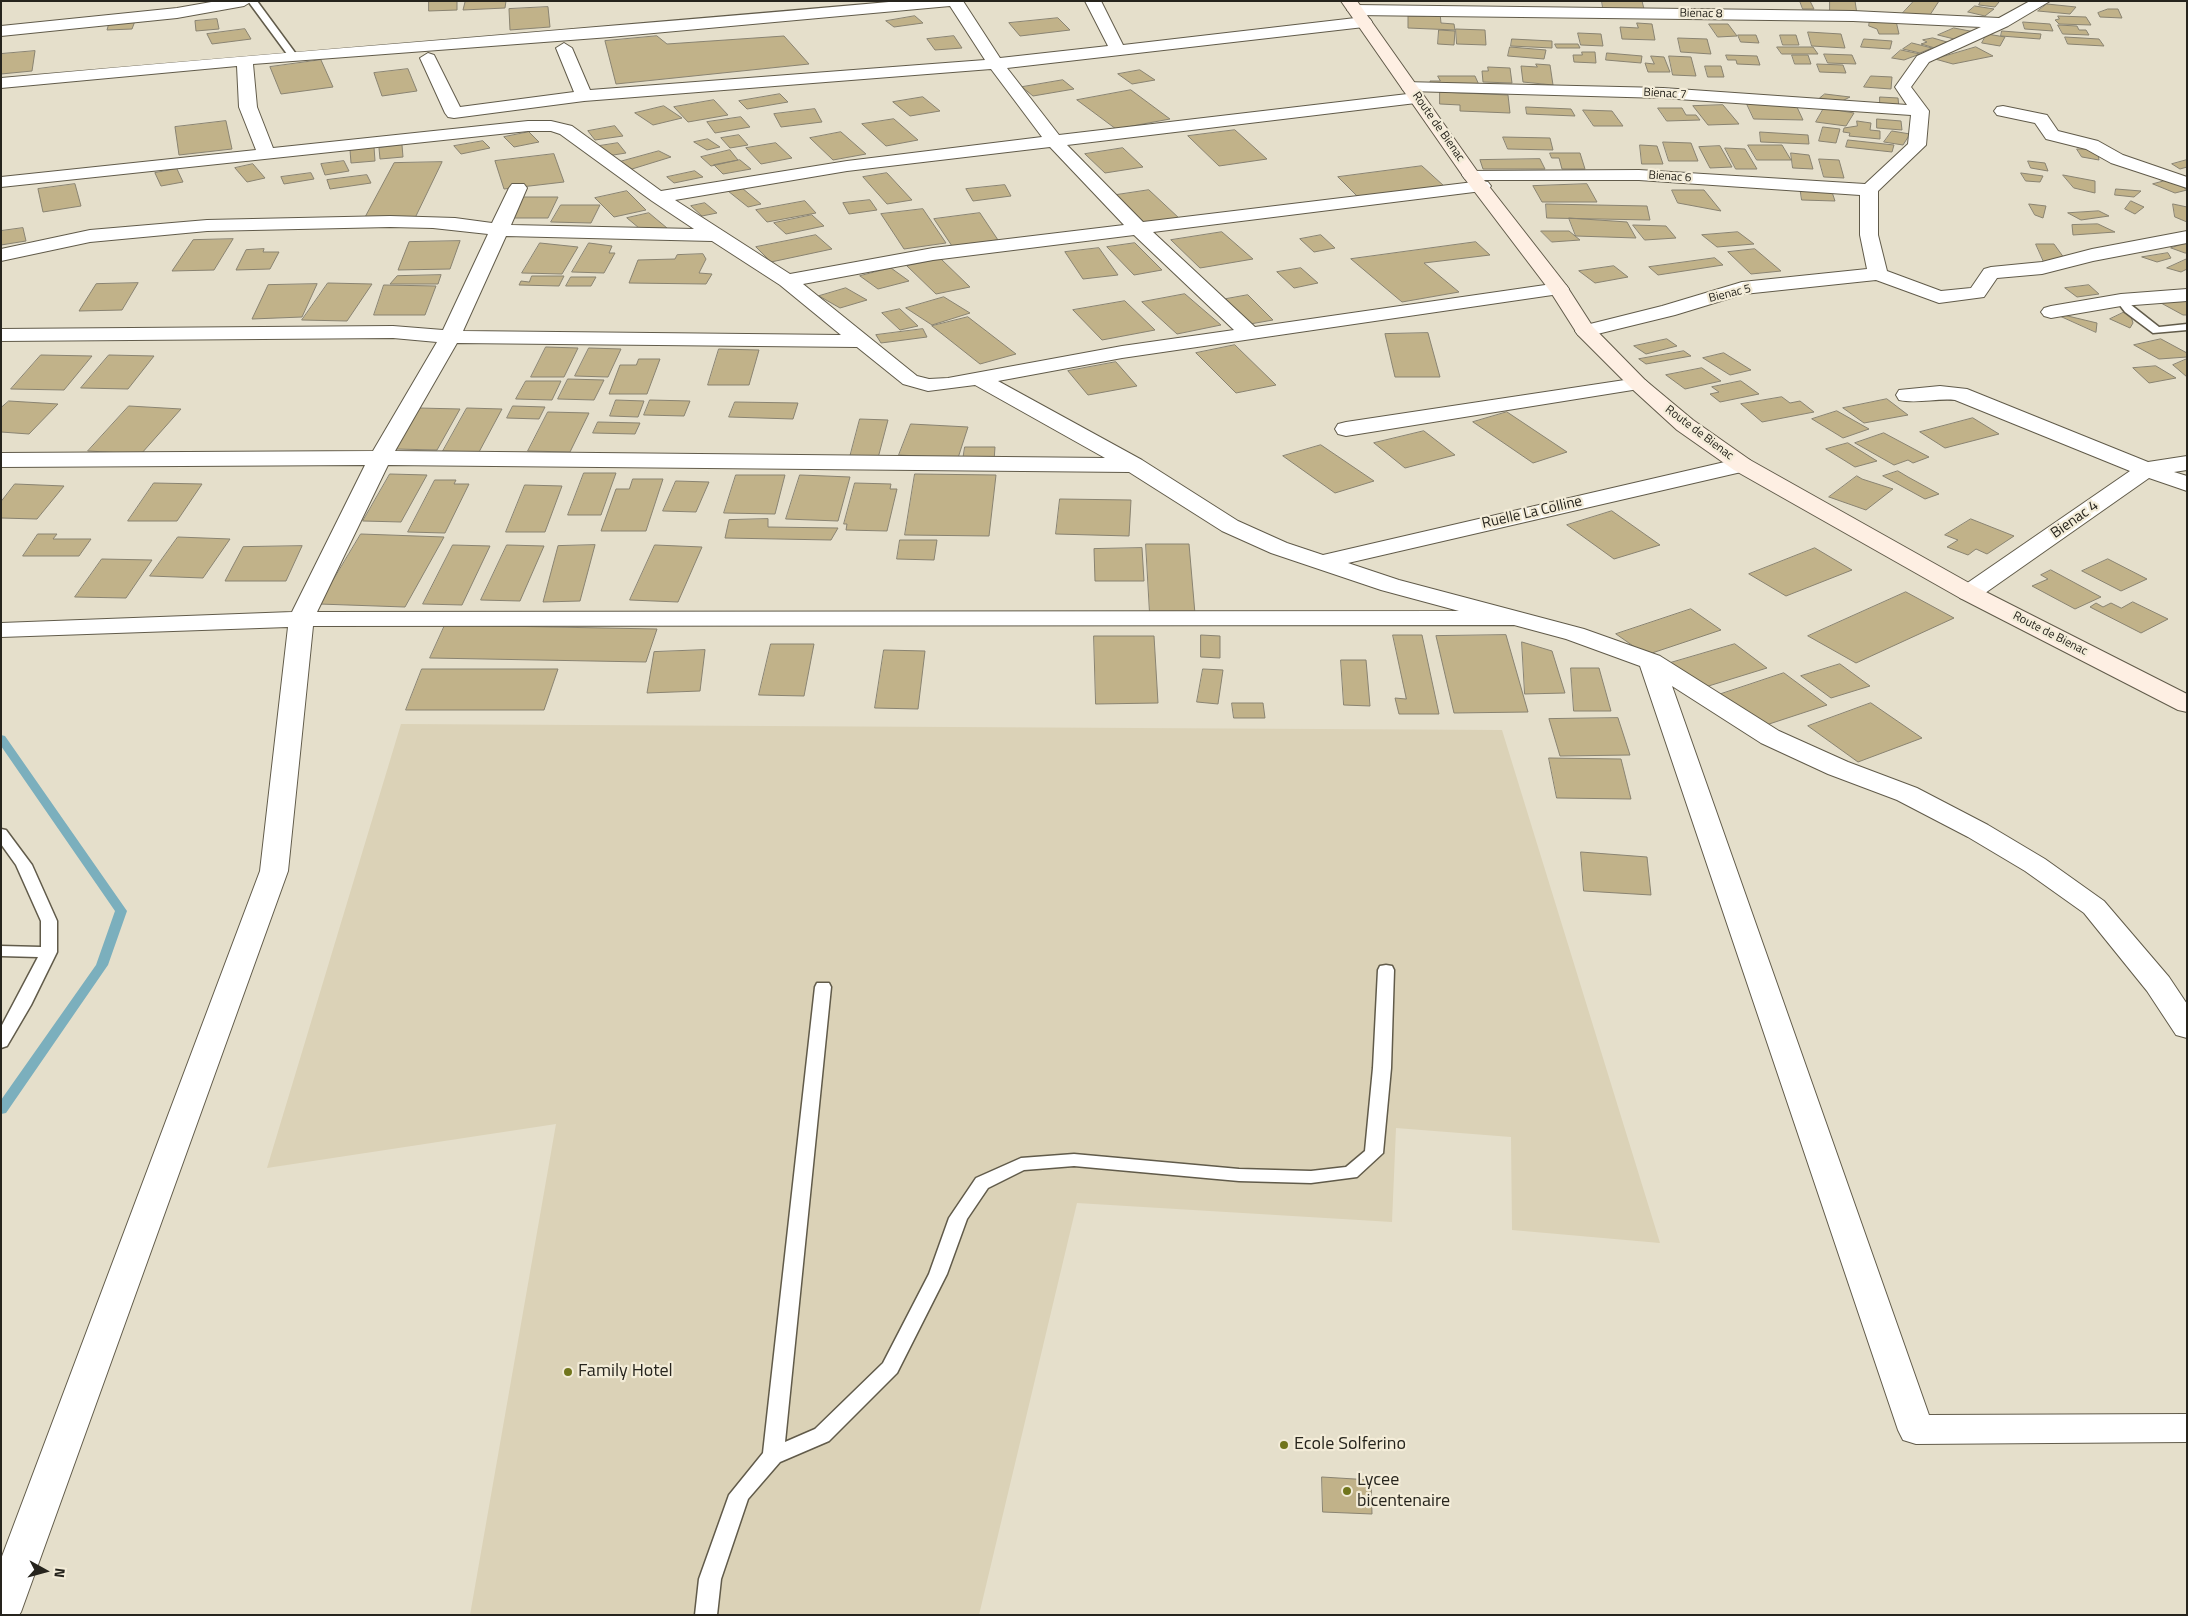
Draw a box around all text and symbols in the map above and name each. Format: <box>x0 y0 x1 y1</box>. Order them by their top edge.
street label: Bienac 8 <box>1679 6 1723 22</box>
street label: Bienac 7 <box>1643 86 1687 102</box>
street label: Route de Bienac <box>1409 89 1467 165</box>
street label: Bienac 6 <box>1648 168 1692 186</box>
street label: Bienac 5 <box>1707 282 1753 306</box>
street label: Route de Bienac <box>1662 403 1736 463</box>
street label: Ruelle La Colline <box>1480 493 1584 533</box>
street label: Bienac 4 <box>2048 497 2102 543</box>
street label: Route de Bienac <box>2010 609 2090 659</box>
place label: Family Hotel <box>578 1361 673 1383</box>
marker: Family Hotel <box>562 1366 574 1378</box>
place label: Ecole Solferino <box>1294 1434 1406 1456</box>
marker: Ecole Solferino <box>1278 1439 1290 1451</box>
place label: Lycee bicentenaire <box>1357 1470 1450 1512</box>
marker: Lycee bicentenaire <box>1341 1485 1353 1497</box>
north arrow <box>20 1546 70 1596</box>
text: N <box>49 1567 71 1579</box>

